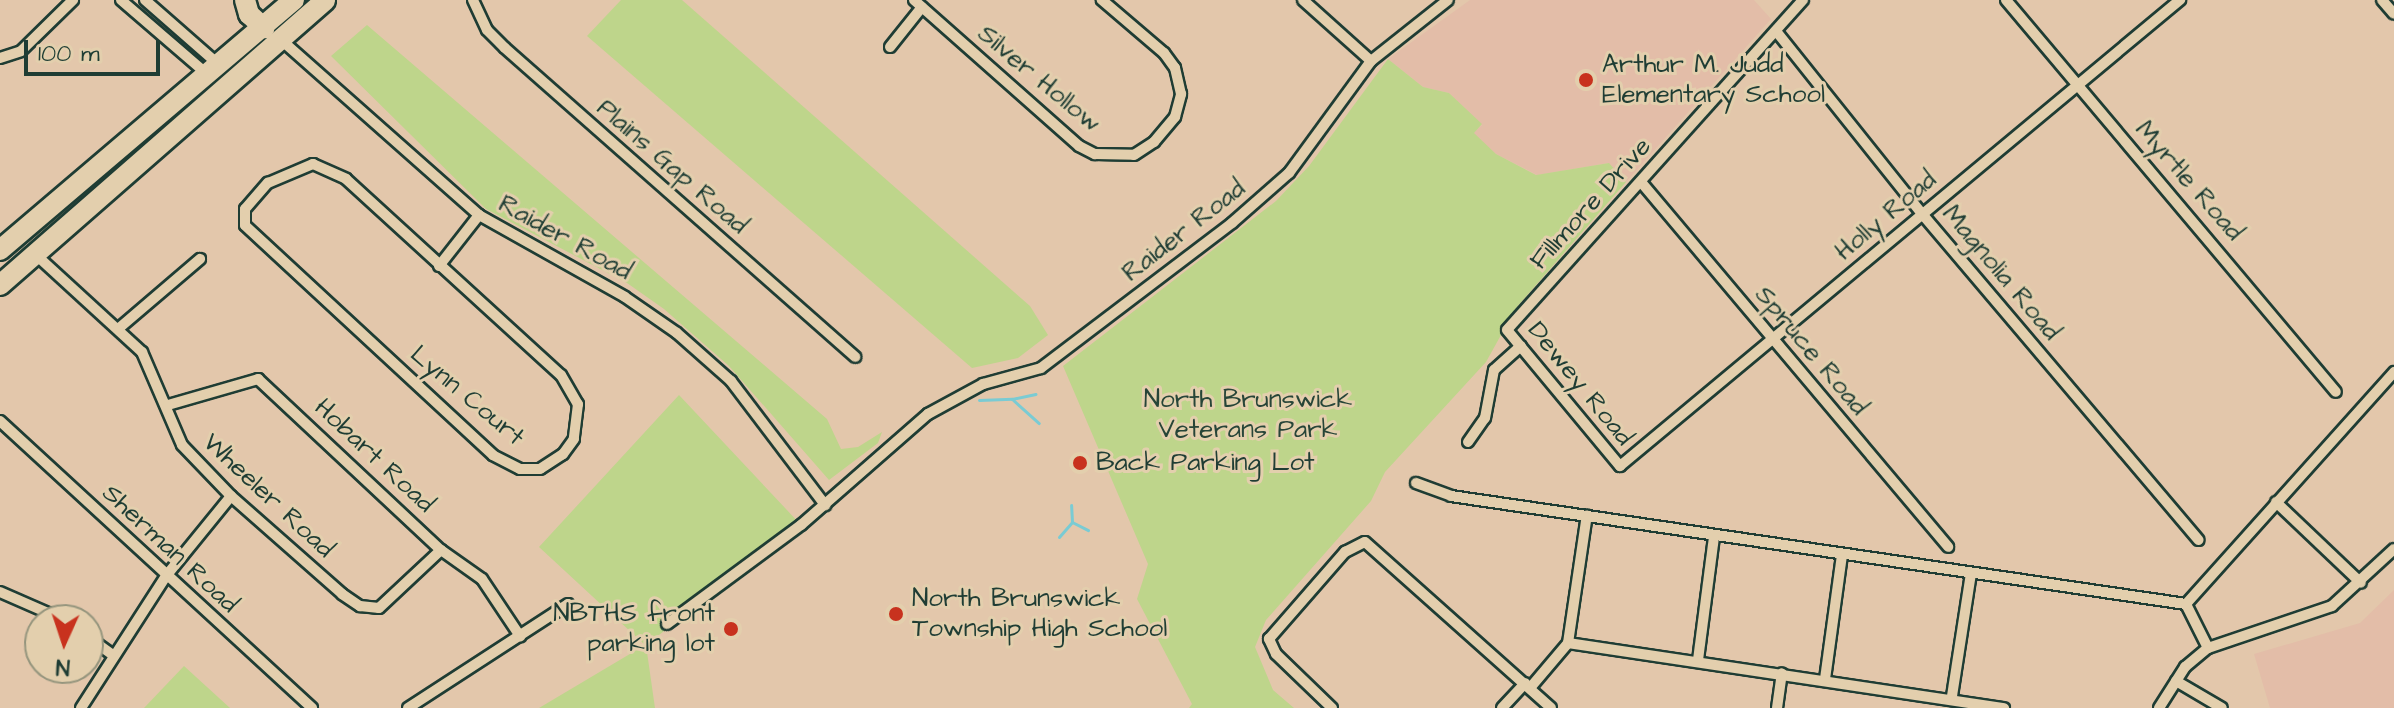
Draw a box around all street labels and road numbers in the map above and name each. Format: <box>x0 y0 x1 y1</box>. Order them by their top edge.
street label: Silver Hollow <box>971 18 1107 140</box>
street label: Plains Gap Road <box>590 93 754 241</box>
street label: Myrtle Road <box>2128 115 2250 247</box>
street label: Fillmore Drive <box>1524 132 1658 276</box>
street label: Holly Road <box>1829 165 1943 267</box>
street label: Raider Road <box>1116 173 1252 289</box>
street label: Raider Road <box>493 189 637 287</box>
street label: Magnolia Road <box>1935 199 2067 347</box>
street label: Spruce Road <box>1748 280 1874 422</box>
street label: Dewey Road <box>1521 316 1639 452</box>
street label: Lynn Court <box>403 339 531 453</box>
street label: Hobart Road <box>307 392 441 520</box>
street label: Wheeler Road <box>196 427 340 565</box>
street label: Sherman Road <box>96 478 244 620</box>

